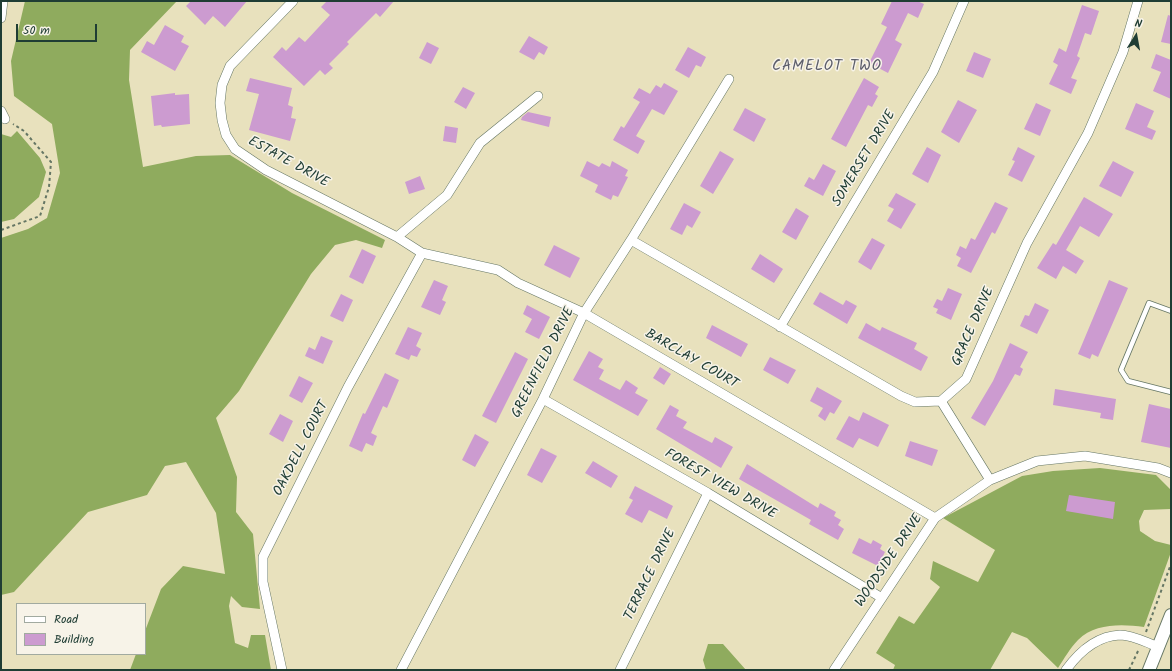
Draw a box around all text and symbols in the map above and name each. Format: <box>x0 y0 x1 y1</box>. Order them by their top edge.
text: N <box>1133 15 1143 34</box>
scale bar <box>18 16 99 42</box>
north arrow <box>1116 16 1156 56</box>
text: 50 m <box>23 21 50 40</box>
district label: CAMELOT TWO <box>772 58 882 76</box>
street label: SOMERSET DRIVE <box>830 108 900 210</box>
street label: ESTATE DRIVE <box>245 134 331 192</box>
street label: GRACE DRIVE <box>949 285 999 369</box>
street label: GREENFIELD DRIVE <box>509 305 579 421</box>
street label: BARCLAY COURT <box>641 327 741 393</box>
street label: OAKDELL COURT <box>271 399 333 499</box>
street label: FOREST VIEW DRIVE <box>661 446 779 524</box>
street label: WOODSIDE DRIVE <box>853 511 927 611</box>
street label: TERRACE DRIVE <box>622 526 680 624</box>
legend <box>16 603 146 655</box>
text: Road <box>54 610 78 629</box>
text: Building <box>54 630 94 649</box>

